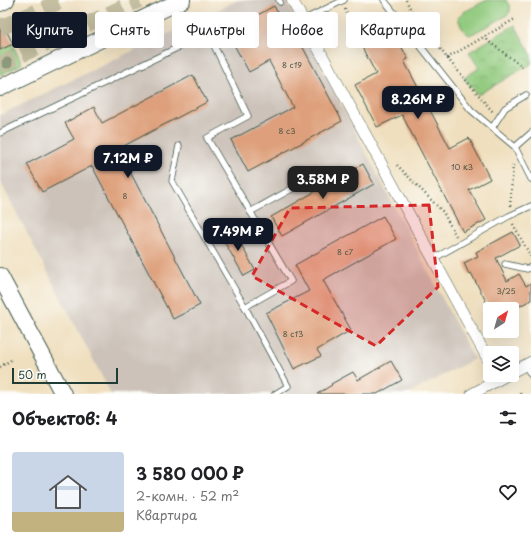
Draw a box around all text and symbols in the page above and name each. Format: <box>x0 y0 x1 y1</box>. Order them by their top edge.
chip: Купить <box>12 12 87 48</box>
chip: Снять <box>95 12 164 48</box>
chip: Фильтры <box>172 12 259 48</box>
chip: Новое <box>267 12 338 48</box>
chip: Квартира <box>346 12 440 48</box>
house number: 8 с19 <box>282 59 302 71</box>
pin: 8.26M ₽ <box>381 86 455 120</box>
text: 8.26M ₽ <box>391 89 445 108</box>
house number: 8 с3 <box>278 125 296 137</box>
pin: 7.12M ₽ <box>91 145 165 179</box>
text: 7.12M ₽ <box>103 148 153 167</box>
house number: 10 к3 <box>451 161 473 173</box>
pin: 3.58M ₽ <box>286 166 360 200</box>
text: 3.58M ₽ <box>296 169 350 188</box>
house number: 8 <box>123 190 128 202</box>
pin: 7.49M ₽ <box>201 218 275 252</box>
text: 7.49M ₽ <box>212 221 264 240</box>
house number: 8 с7 <box>337 246 354 258</box>
house number: 3/25 <box>496 285 516 297</box>
north arrow <box>483 302 519 338</box>
map controls <box>483 302 519 382</box>
house number: 8 с13 <box>283 328 303 340</box>
button: layers <box>483 346 519 382</box>
scale bar <box>12 366 118 385</box>
text: 50 m <box>18 366 47 383</box>
text: Объектов: 4 <box>12 405 117 431</box>
icon: filters <box>497 407 519 429</box>
text: 3 580 000 ₽ <box>136 460 244 486</box>
icon: home <box>44 468 92 516</box>
icon: heart <box>497 481 519 503</box>
text: 2-комн. · 52 m² <box>136 486 239 505</box>
text: Квартира <box>136 505 197 524</box>

